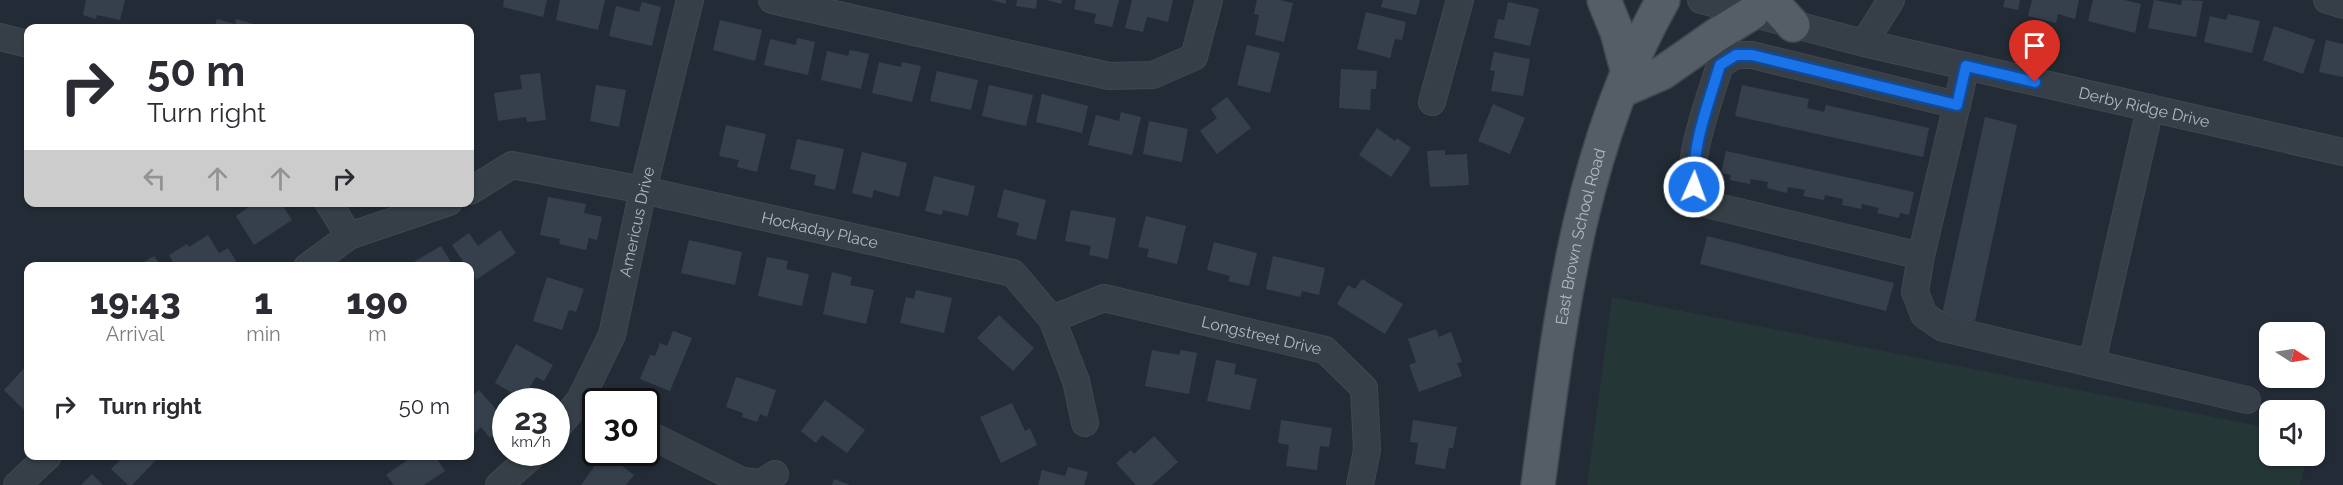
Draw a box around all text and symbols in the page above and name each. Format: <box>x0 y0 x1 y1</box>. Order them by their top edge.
pin <box>2009 20 2060 82</box>
icon: arrive <box>2018 29 2051 62</box>
text: 50 m <box>147 47 245 96</box>
icon: right <box>48 48 126 126</box>
street label: Derby Ridge Drive <box>2077 83 2212 131</box>
text: Turn right <box>147 97 266 128</box>
street label: East Brown School Road <box>1551 146 1609 326</box>
position arrow <box>1662 155 1726 219</box>
icon: left <box>138 162 171 195</box>
icon: ahead <box>201 162 234 195</box>
icon: ahead <box>264 162 297 195</box>
icon: right <box>327 162 360 195</box>
street label: Americus Drive <box>615 165 658 279</box>
street label: Hockaday Place <box>760 207 880 252</box>
text: 19:43 <box>90 280 181 322</box>
text: 1 <box>254 280 273 322</box>
text: 190 <box>346 280 408 322</box>
street label: Longstreet Drive <box>1200 312 1324 358</box>
text: Arrival <box>106 322 164 346</box>
text: min <box>246 322 281 346</box>
text: m <box>368 322 387 346</box>
north arrow <box>2259 322 2325 388</box>
map controls <box>2259 322 2325 466</box>
speed limit sign: 30 <box>582 388 660 466</box>
icon: right <box>48 390 81 423</box>
text: Turn right <box>99 393 202 419</box>
text: 50 m <box>399 393 450 419</box>
button: sound <box>2259 400 2325 466</box>
text: 23 <box>514 402 548 437</box>
text: km/h <box>511 433 551 451</box>

